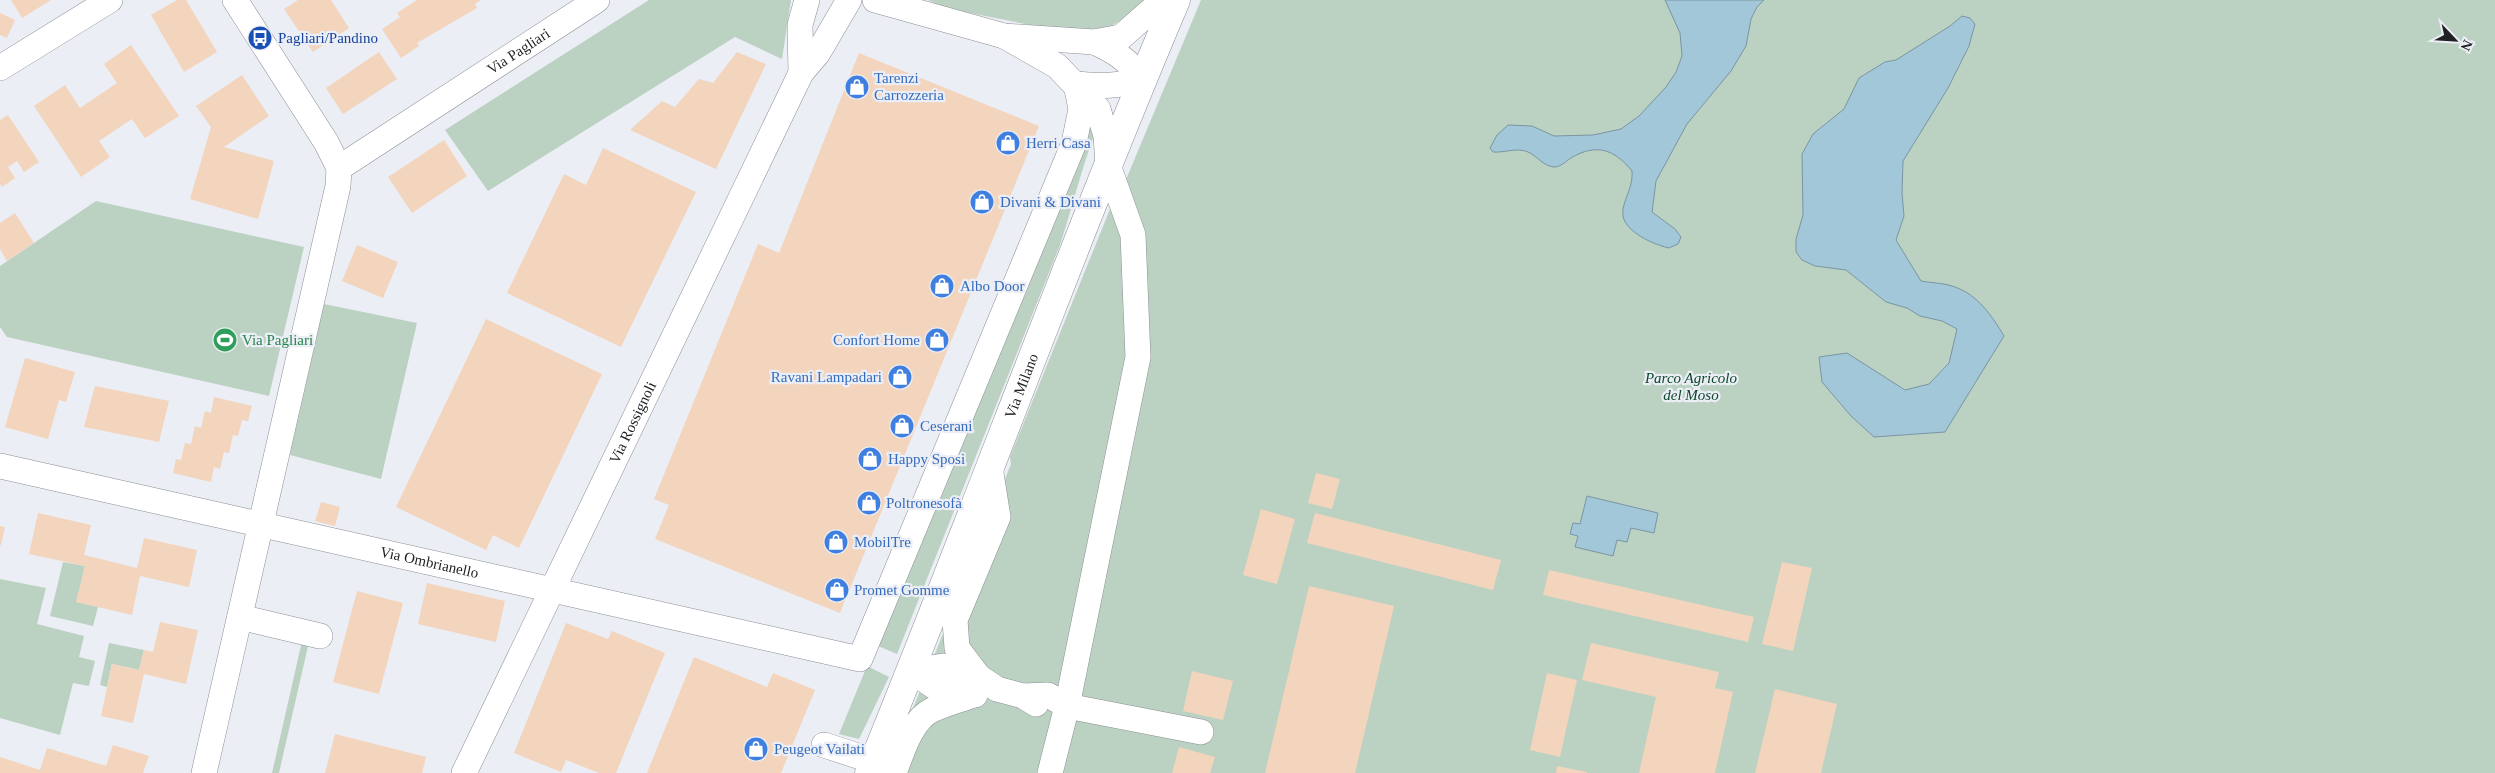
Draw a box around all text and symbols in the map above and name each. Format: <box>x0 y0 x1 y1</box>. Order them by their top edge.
north arrow <box>2430 15 2480 65</box>
bus stop icon: Pagliari/Pandino <box>247 25 273 51</box>
street label: Via Pagliari <box>484 25 553 77</box>
place label: Pagliari/Pandino <box>278 30 378 46</box>
text: N <box>2457 38 2475 53</box>
place label: Tarenzi Carrozzeria <box>874 70 944 103</box>
shop icon: Tarenzi Carrozzeria <box>844 74 870 100</box>
shop icon: Herri Casa <box>995 130 1021 156</box>
place label: Herri Casa <box>1026 135 1091 151</box>
shop icon: Divani & Divani <box>969 189 995 215</box>
place label: Divani & Divani <box>1000 194 1101 210</box>
shop icon: Albo Door <box>929 273 955 299</box>
place label: Albo Door <box>960 278 1025 294</box>
sports icon: Via Pagliari <box>212 327 238 353</box>
shop icon: Confort Home <box>924 327 950 353</box>
place label: Via Pagliari <box>242 332 313 348</box>
place label: Confort Home <box>833 332 920 348</box>
street label: Via Milano <box>1002 351 1041 420</box>
shop icon: Ravani Lampadari <box>887 364 913 390</box>
place label: Ravani Lampadari <box>771 369 882 385</box>
park label: Parco Agricolo del Moso <box>1644 370 1738 403</box>
street label: Via Rossignoli <box>606 379 659 466</box>
shop icon: Ceserani <box>889 413 915 439</box>
place label: Ceserani <box>920 418 972 434</box>
shop icon: Happy Sposi <box>857 446 883 472</box>
place label: Happy Sposi <box>888 451 965 467</box>
shop icon: Poltronesofà <box>856 490 882 516</box>
place label: Poltronesofà <box>886 495 962 511</box>
shop icon: MobilTre <box>823 529 849 555</box>
place label: MobilTre <box>854 534 911 550</box>
street label: Via Ombrianello <box>379 544 480 581</box>
shop icon: Promet Gomme <box>824 577 850 603</box>
place label: Promet Gomme <box>854 582 950 598</box>
shop icon: Peugeot Vailati <box>743 736 769 762</box>
place label: Peugeot Vailati <box>774 741 865 757</box>

